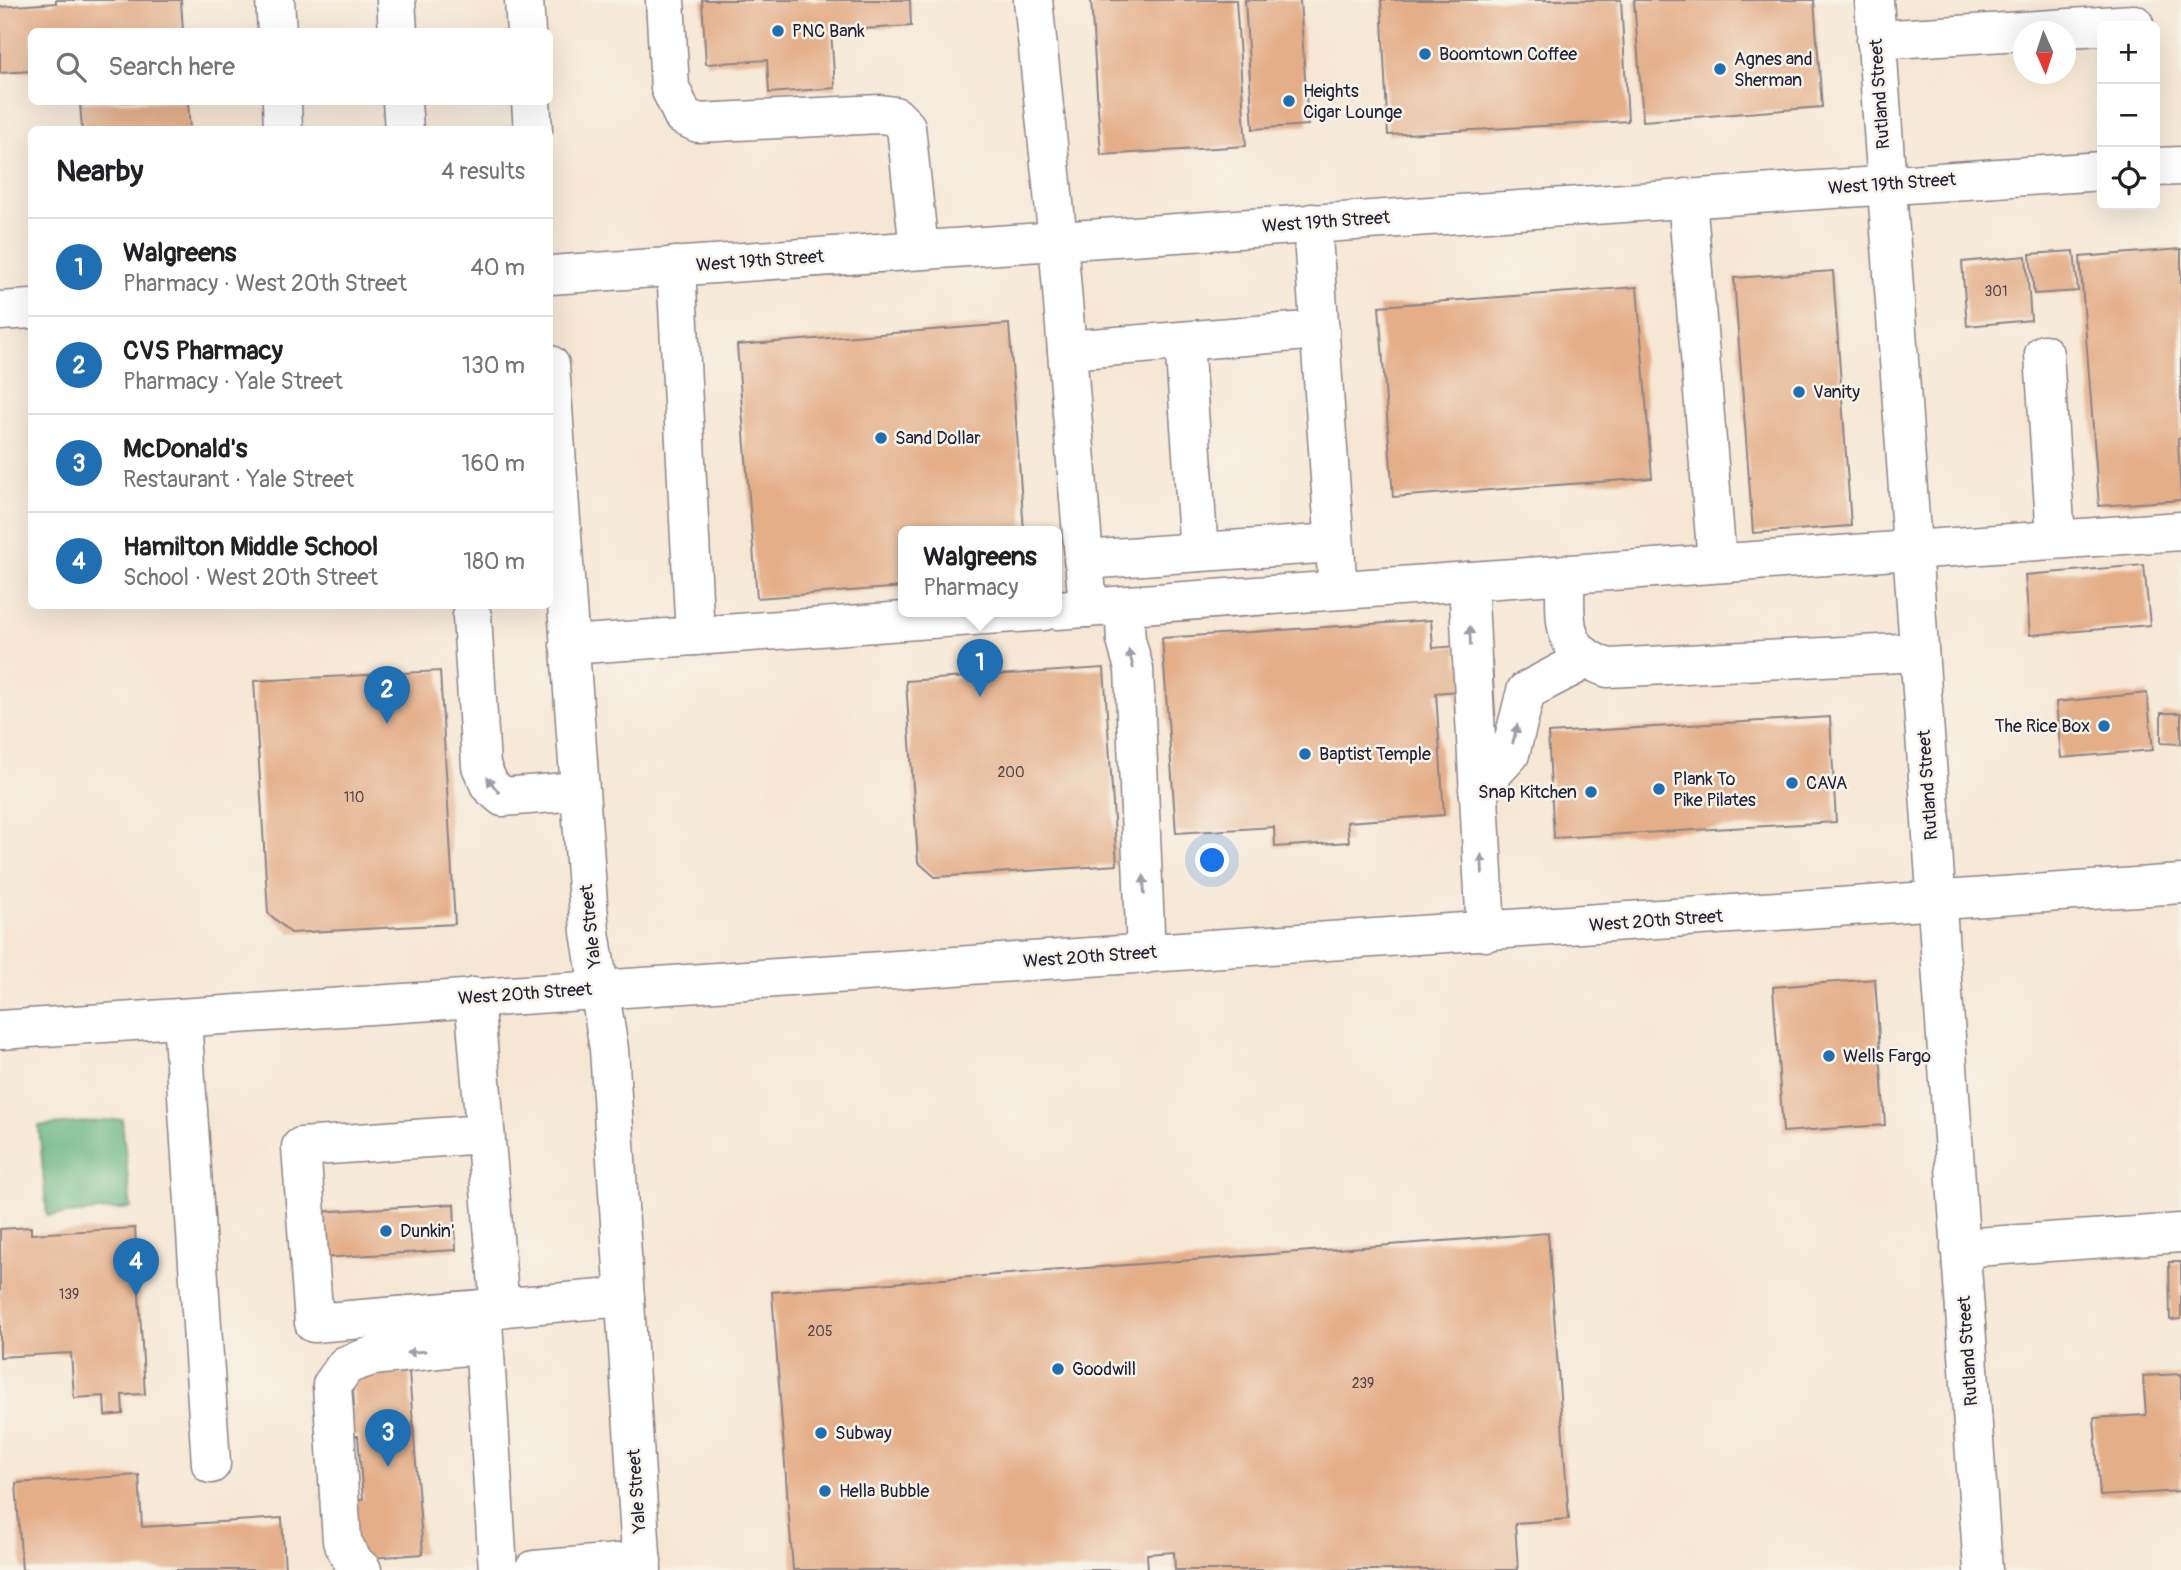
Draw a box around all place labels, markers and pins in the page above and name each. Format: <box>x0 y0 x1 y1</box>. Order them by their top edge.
place label: PNC Bank <box>792 20 865 43</box>
marker: PNC Bank <box>770 23 786 39</box>
place label: Boomtown Coffee <box>1439 43 1577 66</box>
marker: Boomtown Coffee <box>1417 46 1433 62</box>
place label: Agnes and Sherman <box>1734 48 1813 92</box>
marker: Agnes and Sherman <box>1712 61 1728 77</box>
place label: Heights Cigar Lounge <box>1303 80 1402 124</box>
marker: Heights Cigar Lounge <box>1281 93 1297 109</box>
place label: Vanity <box>1813 381 1860 404</box>
marker: Vanity <box>1791 384 1807 400</box>
place label: Sand Dollar <box>895 427 981 450</box>
marker: Sand Dollar <box>873 430 889 446</box>
pin: 1 <box>957 639 1003 697</box>
pin: 2 <box>364 666 410 724</box>
place label: The Rice Box <box>1995 715 2090 738</box>
marker: The Rice Box <box>2096 718 2112 734</box>
place label: Baptist Temple <box>1319 743 1431 766</box>
marker: Baptist Temple <box>1297 746 1313 762</box>
place label: Plank To Pike Pilates <box>1673 768 1756 812</box>
place label: CAVA <box>1806 772 1848 795</box>
marker: CAVA <box>1784 775 1800 791</box>
place label: Snap Kitchen <box>1478 781 1577 804</box>
marker: Plank To Pike Pilates <box>1651 781 1667 797</box>
marker: Snap Kitchen <box>1583 784 1599 800</box>
place label: Wells Fargo <box>1843 1045 1931 1068</box>
marker: Wells Fargo <box>1821 1048 1837 1064</box>
place label: Dunkin' <box>400 1220 454 1243</box>
marker: Dunkin' <box>378 1223 394 1239</box>
pin: 4 <box>113 1238 159 1296</box>
place label: Goodwill <box>1072 1358 1136 1381</box>
marker: Goodwill <box>1050 1361 1066 1377</box>
pin: 3 <box>365 1409 411 1467</box>
place label: Subway <box>835 1422 892 1445</box>
marker: Subway <box>813 1425 829 1441</box>
place label: Hella Bubble <box>839 1480 930 1503</box>
marker: Hella Bubble <box>817 1483 833 1499</box>

